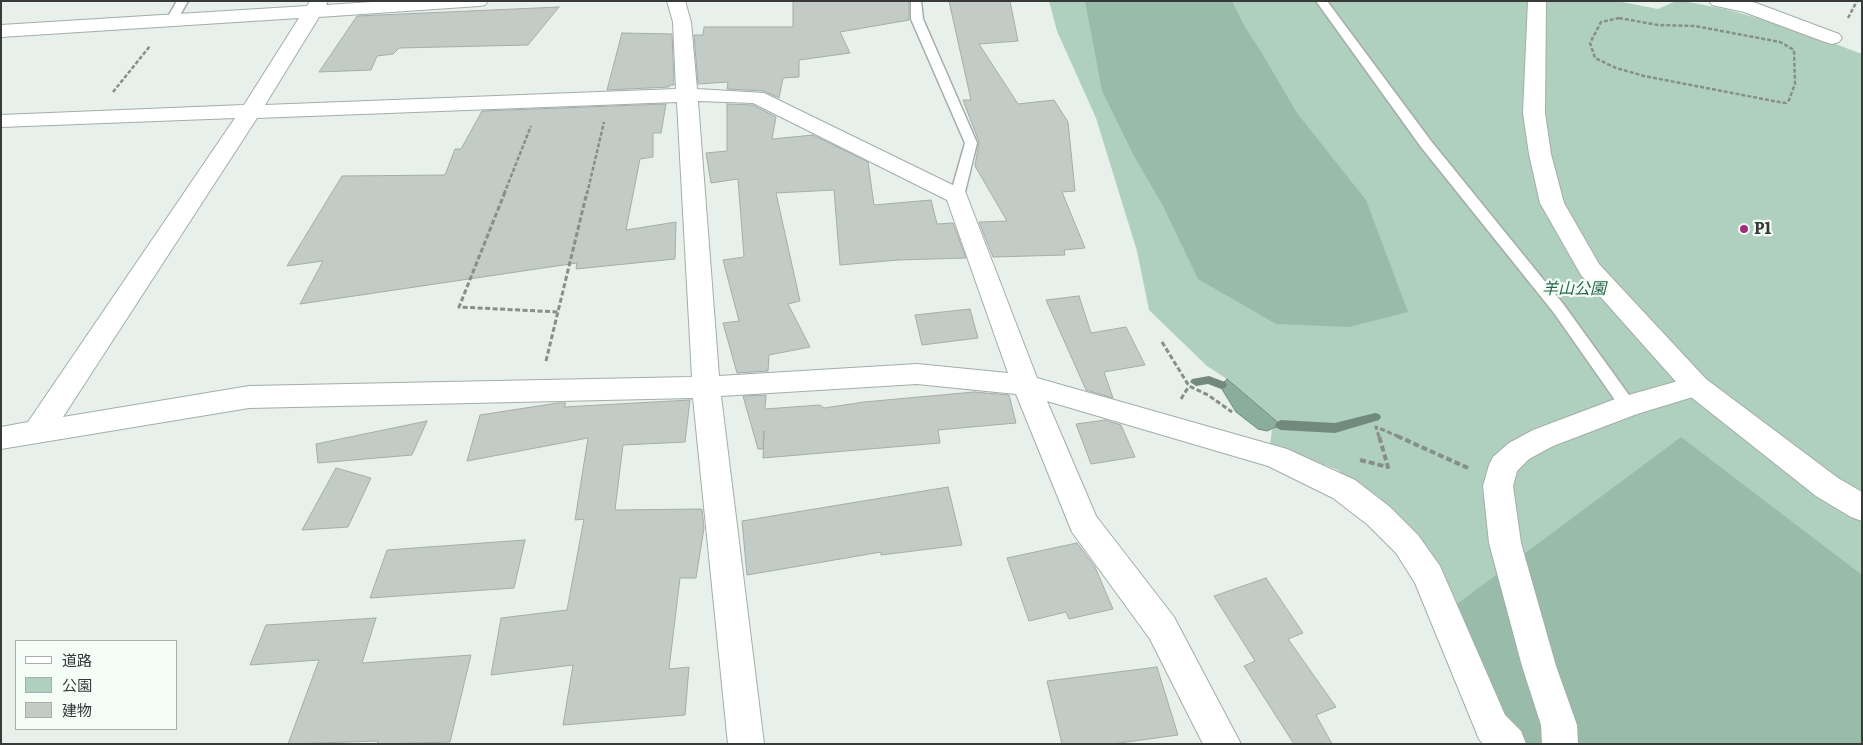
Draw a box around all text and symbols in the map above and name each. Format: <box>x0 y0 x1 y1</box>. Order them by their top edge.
place label: P1 <box>1754 219 1771 239</box>
marker: P1 <box>1738 223 1750 235</box>
park label: 羊山公園 <box>1542 279 1606 299</box>
legend <box>15 640 178 730</box>
text: 道路 <box>62 648 92 671</box>
text: 公園 <box>62 673 92 696</box>
text: 建物 <box>62 698 92 721</box>

